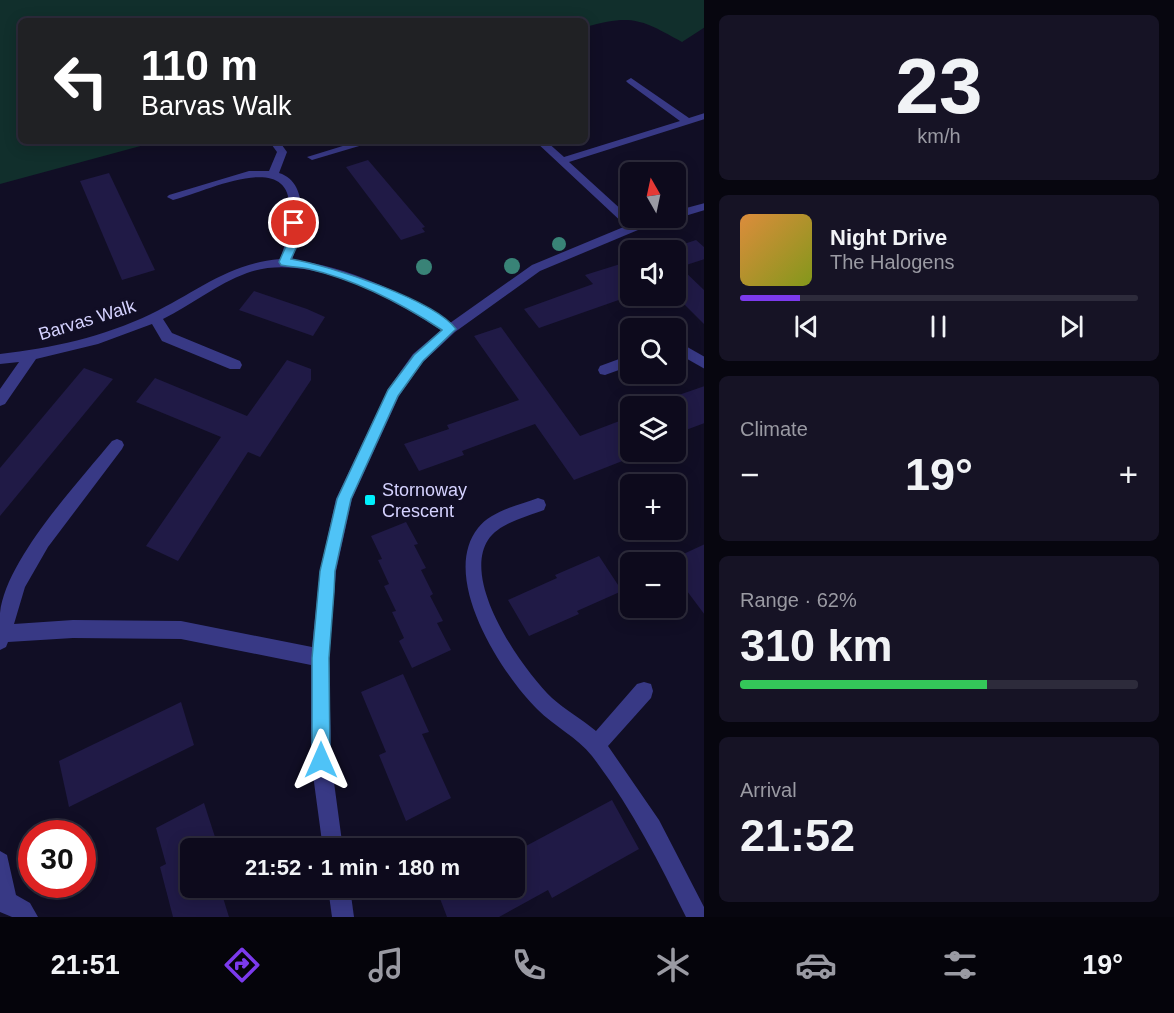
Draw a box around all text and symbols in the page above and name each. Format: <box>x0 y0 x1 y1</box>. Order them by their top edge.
icon: left <box>42 42 120 120</box>
text: 110 m <box>141 42 258 89</box>
text: 23 <box>896 42 982 130</box>
text: Barvas Walk <box>141 91 292 121</box>
text: km/h <box>917 125 961 147</box>
north arrow <box>620 162 686 228</box>
map controls <box>620 162 686 618</box>
pin <box>268 197 319 248</box>
icon: arrive <box>277 206 310 239</box>
text: Night Drive <box>830 225 947 250</box>
button: sound <box>620 240 686 306</box>
text: The Halogens <box>830 251 955 273</box>
street label: Barvas Walk <box>36 295 139 344</box>
icon: previous <box>790 310 823 343</box>
icon: pause <box>922 310 955 343</box>
icon: next <box>1055 310 1088 343</box>
button: search <box>620 318 686 384</box>
button: layers <box>620 396 686 462</box>
text: Climate <box>740 418 808 440</box>
text: 19° <box>905 449 973 500</box>
text: − <box>740 456 759 493</box>
text: + <box>1119 456 1138 493</box>
button: + <box>620 474 686 540</box>
place label: Stornoway Crescent <box>382 480 467 521</box>
marker: Stornoway Crescent <box>363 493 377 507</box>
button: − <box>620 552 686 618</box>
text: Range · 62% <box>740 589 857 611</box>
text: 310 km <box>740 620 893 671</box>
position arrow <box>289 728 353 792</box>
text: Arrival <box>740 779 797 801</box>
text: 21:52 <box>740 810 855 861</box>
speed limit sign: 30 <box>18 820 96 898</box>
text: 21:52 · 1 min · 180 m <box>245 855 460 880</box>
icon: directions <box>221 944 263 986</box>
icon: music <box>365 944 407 986</box>
icon: phone <box>508 944 550 986</box>
icon: climate <box>652 944 694 986</box>
icon: car <box>795 944 837 986</box>
icon: filters <box>939 944 981 986</box>
text: 21:51 <box>51 950 120 980</box>
text: 19° <box>1082 950 1123 980</box>

